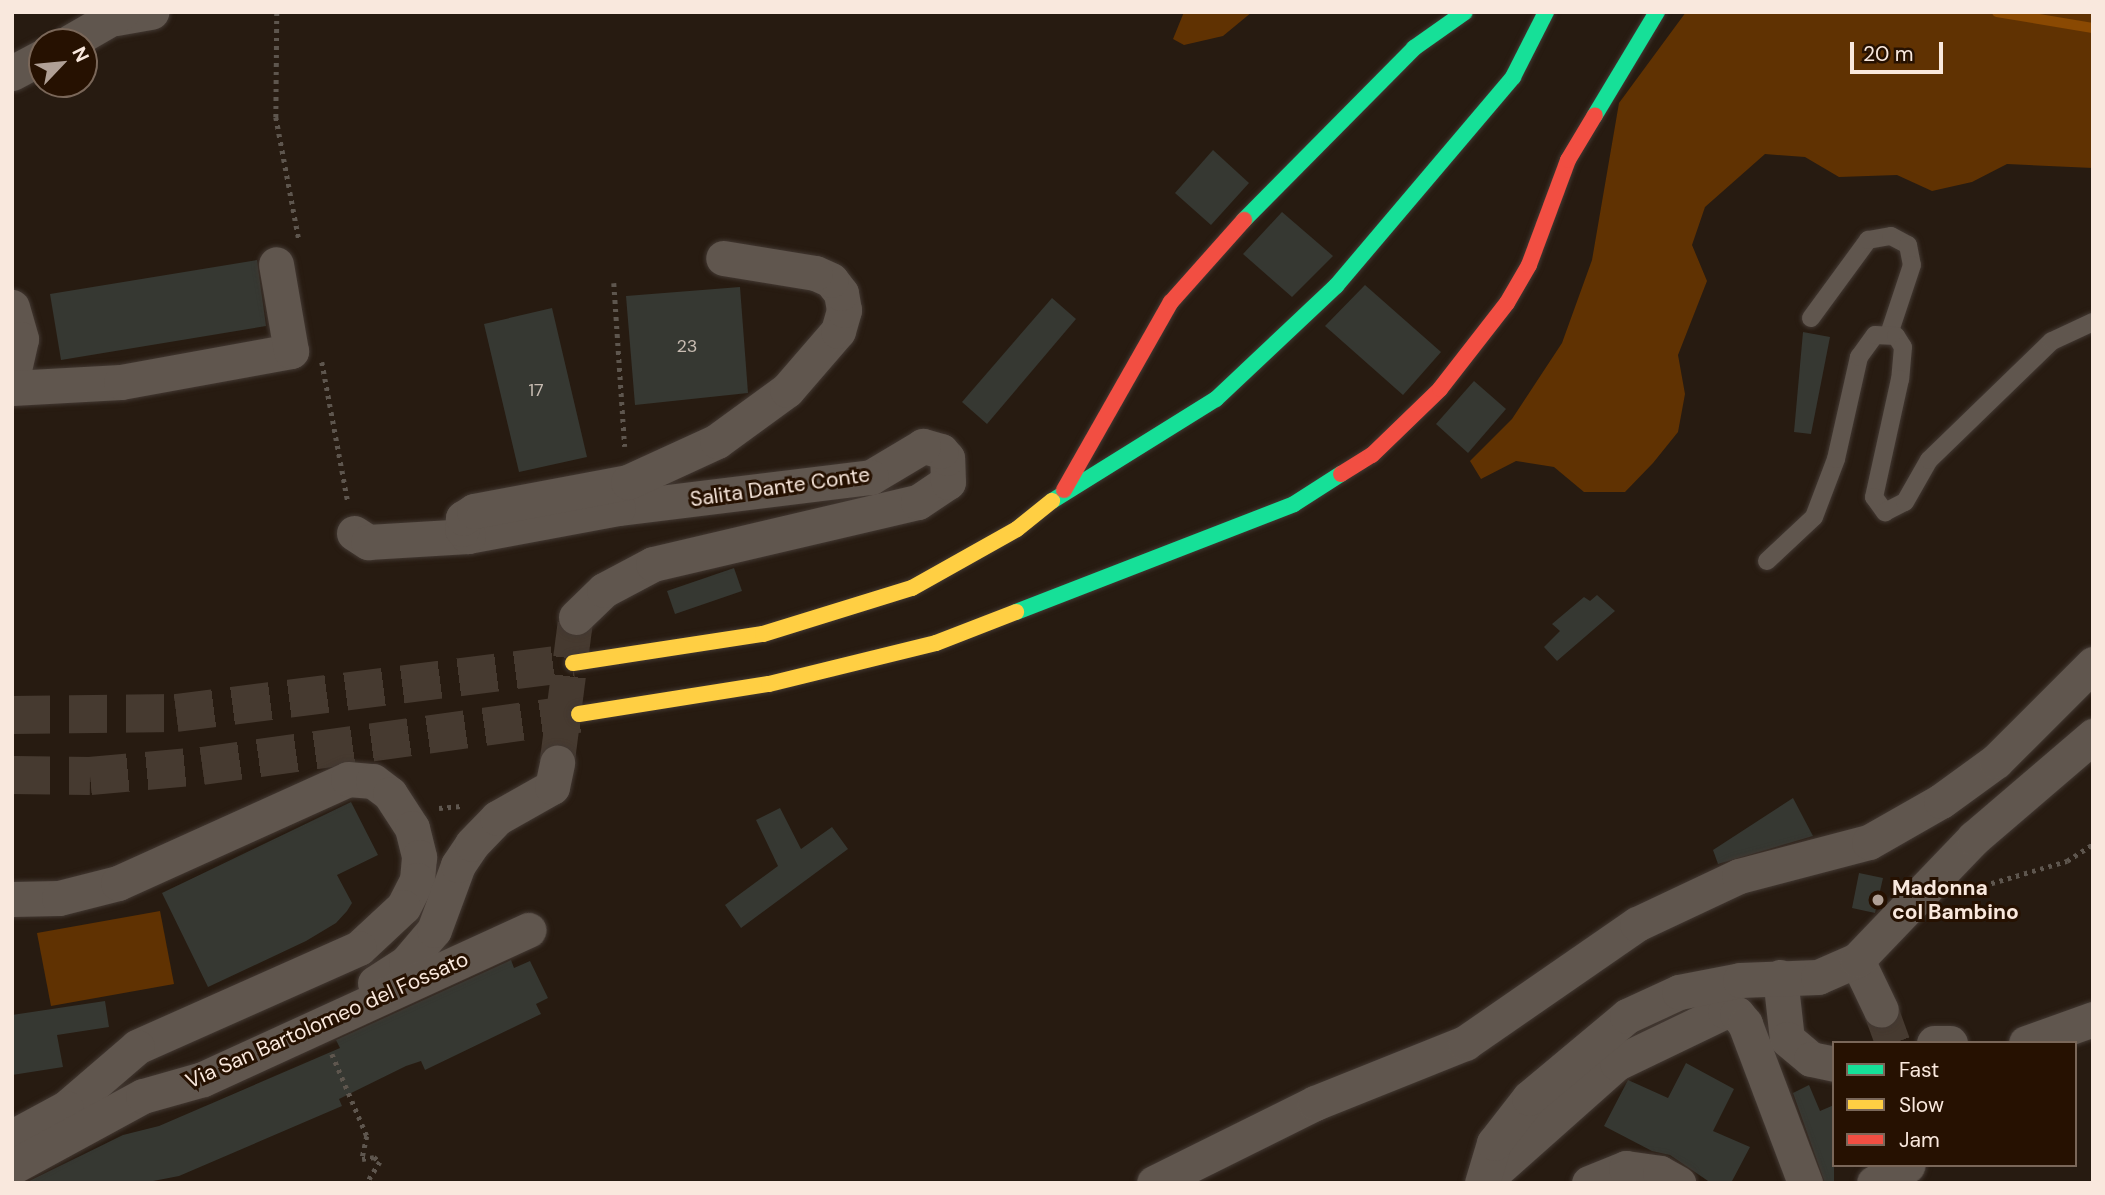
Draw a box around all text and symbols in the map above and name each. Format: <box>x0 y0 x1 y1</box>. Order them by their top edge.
north arrow <box>28 28 98 98</box>
scale bar <box>1853 28 1946 72</box>
text: 20 m <box>1863 40 1914 68</box>
text: N <box>66 43 95 66</box>
house number: 23 <box>676 335 698 357</box>
house number: 17 <box>528 379 544 401</box>
street label: Salita Dante Conte <box>688 462 872 512</box>
place label: Madonna col Bambino <box>1892 875 2019 925</box>
marker: Madonna col Bambino <box>1870 892 1886 908</box>
street label: Via San Bartolomeo del Fossato <box>182 946 472 1094</box>
legend <box>1832 1041 2077 1167</box>
text: Fast <box>1899 1056 1939 1084</box>
text: Slow <box>1899 1091 1944 1119</box>
text: Jam <box>1899 1126 1940 1154</box>

